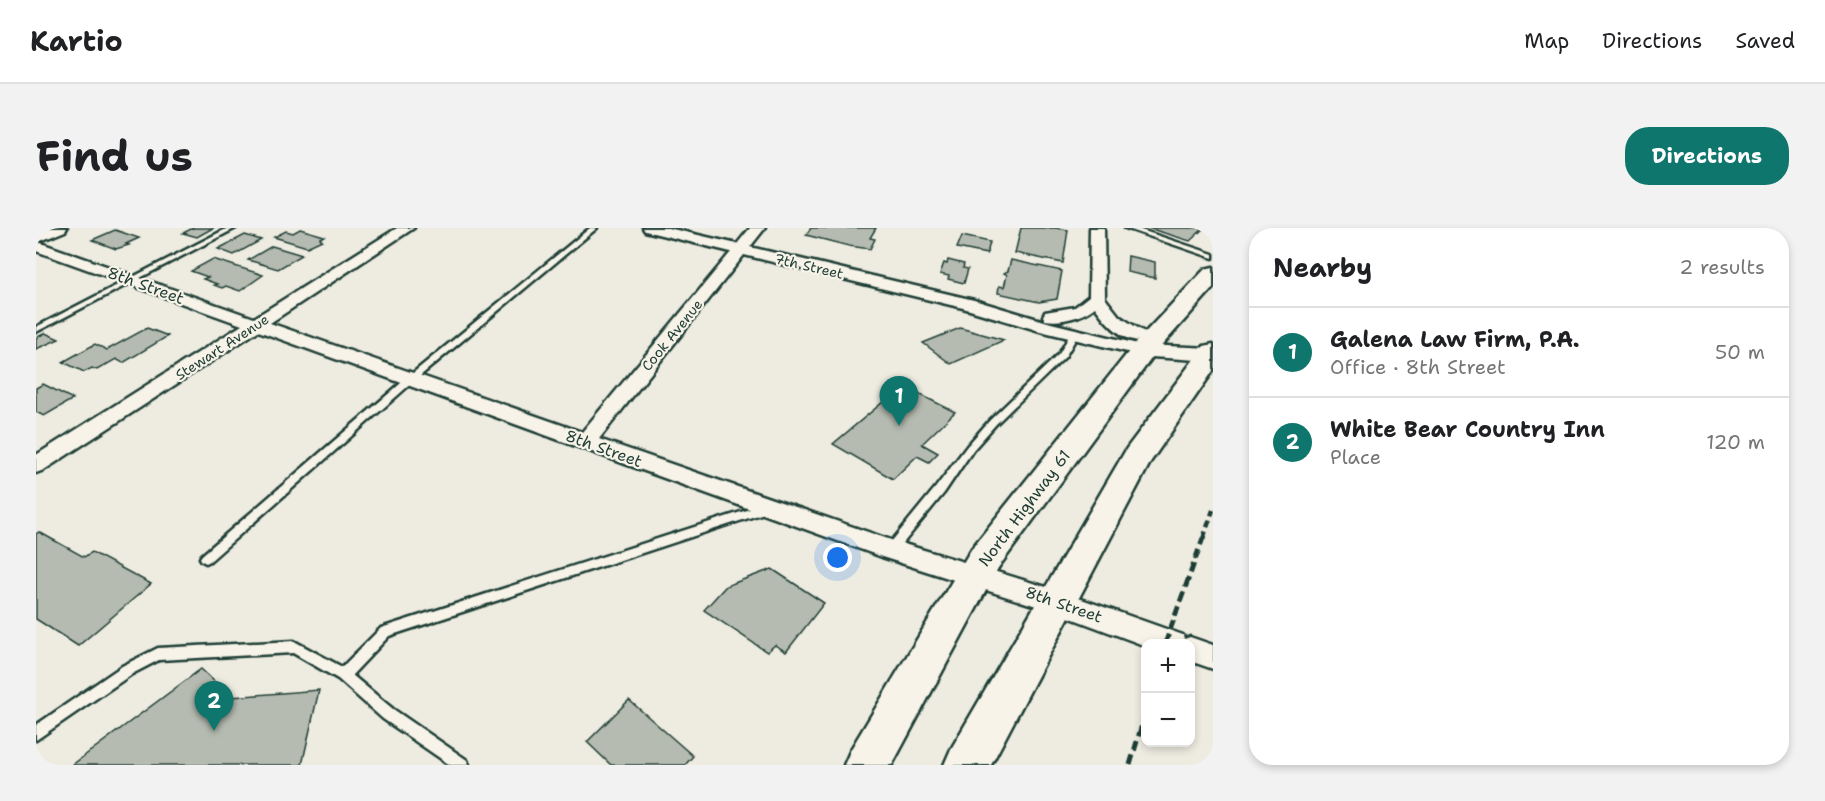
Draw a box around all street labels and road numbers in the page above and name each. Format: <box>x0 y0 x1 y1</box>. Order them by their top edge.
street label: 7th Street <box>773 249 845 283</box>
street label: 8th Street <box>105 262 187 309</box>
street label: Cook Avenue <box>638 295 707 375</box>
street label: Stewart Avenue <box>172 310 272 384</box>
street label: 8th Street <box>563 425 645 472</box>
street label: North Highway 61 <box>974 446 1075 571</box>
street label: 8th Street <box>1023 581 1105 627</box>

